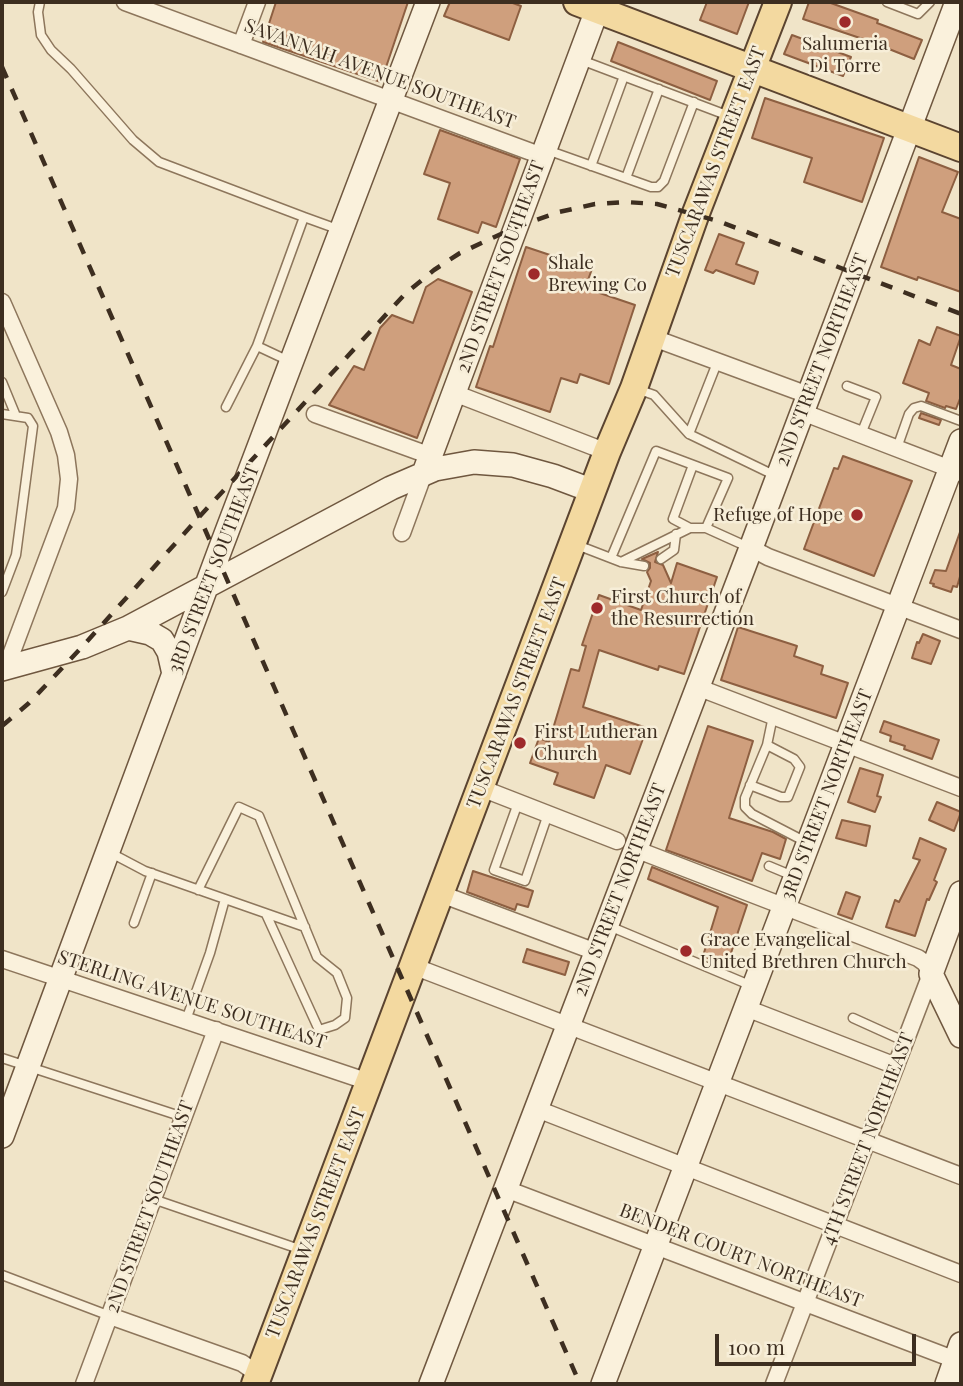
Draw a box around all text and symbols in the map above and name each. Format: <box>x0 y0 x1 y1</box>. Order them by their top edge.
street label: SAVANNAH AVENUE SOUTHEAST <box>241 14 519 134</box>
marker: Salumeria Di Torre <box>837 14 853 30</box>
place label: Salumeria Di Torre <box>802 33 888 77</box>
street label: TUSCARAWAS STREET EAST <box>661 43 771 281</box>
street label: 2ND STREET SOUTHEAST <box>452 158 550 376</box>
street label: 2ND STREET NORTHEAST <box>771 250 873 470</box>
place label: Shale Brewing Co <box>548 252 647 296</box>
marker: Shale Brewing Co <box>526 266 542 282</box>
street label: 3RD STREET SOUTHEAST <box>164 461 264 677</box>
place label: Refuge of Hope <box>713 504 843 526</box>
marker: Refuge of Hope <box>849 507 865 523</box>
street label: TUSCARAWAS STREET EAST <box>462 574 572 812</box>
place label: First Church of the Resurrection <box>611 586 754 630</box>
marker: First Church of the Resurrection <box>589 600 605 616</box>
street label: 3RD STREET NORTHEAST <box>776 686 878 904</box>
place label: First Lutheran Church <box>534 721 658 765</box>
marker: First Lutheran Church <box>512 735 528 751</box>
street label: 2ND STREET NORTHEAST <box>569 780 671 1000</box>
place label: Grace Evangelical United Brethren Church <box>700 929 907 973</box>
marker: Grace Evangelical United Brethren Church <box>678 943 694 959</box>
street label: STERLING AVENUE SOUTHEAST <box>55 946 329 1054</box>
street label: 4TH STREET NORTHEAST <box>817 1030 919 1248</box>
street label: 2ND STREET SOUTHEAST <box>101 1098 199 1316</box>
street label: TUSCARAWAS STREET EAST <box>261 1104 371 1342</box>
street label: BENDER COURT NORTHEAST <box>616 1199 866 1313</box>
scale bar <box>718 1320 919 1364</box>
text: 100 m <box>728 1332 785 1360</box>

